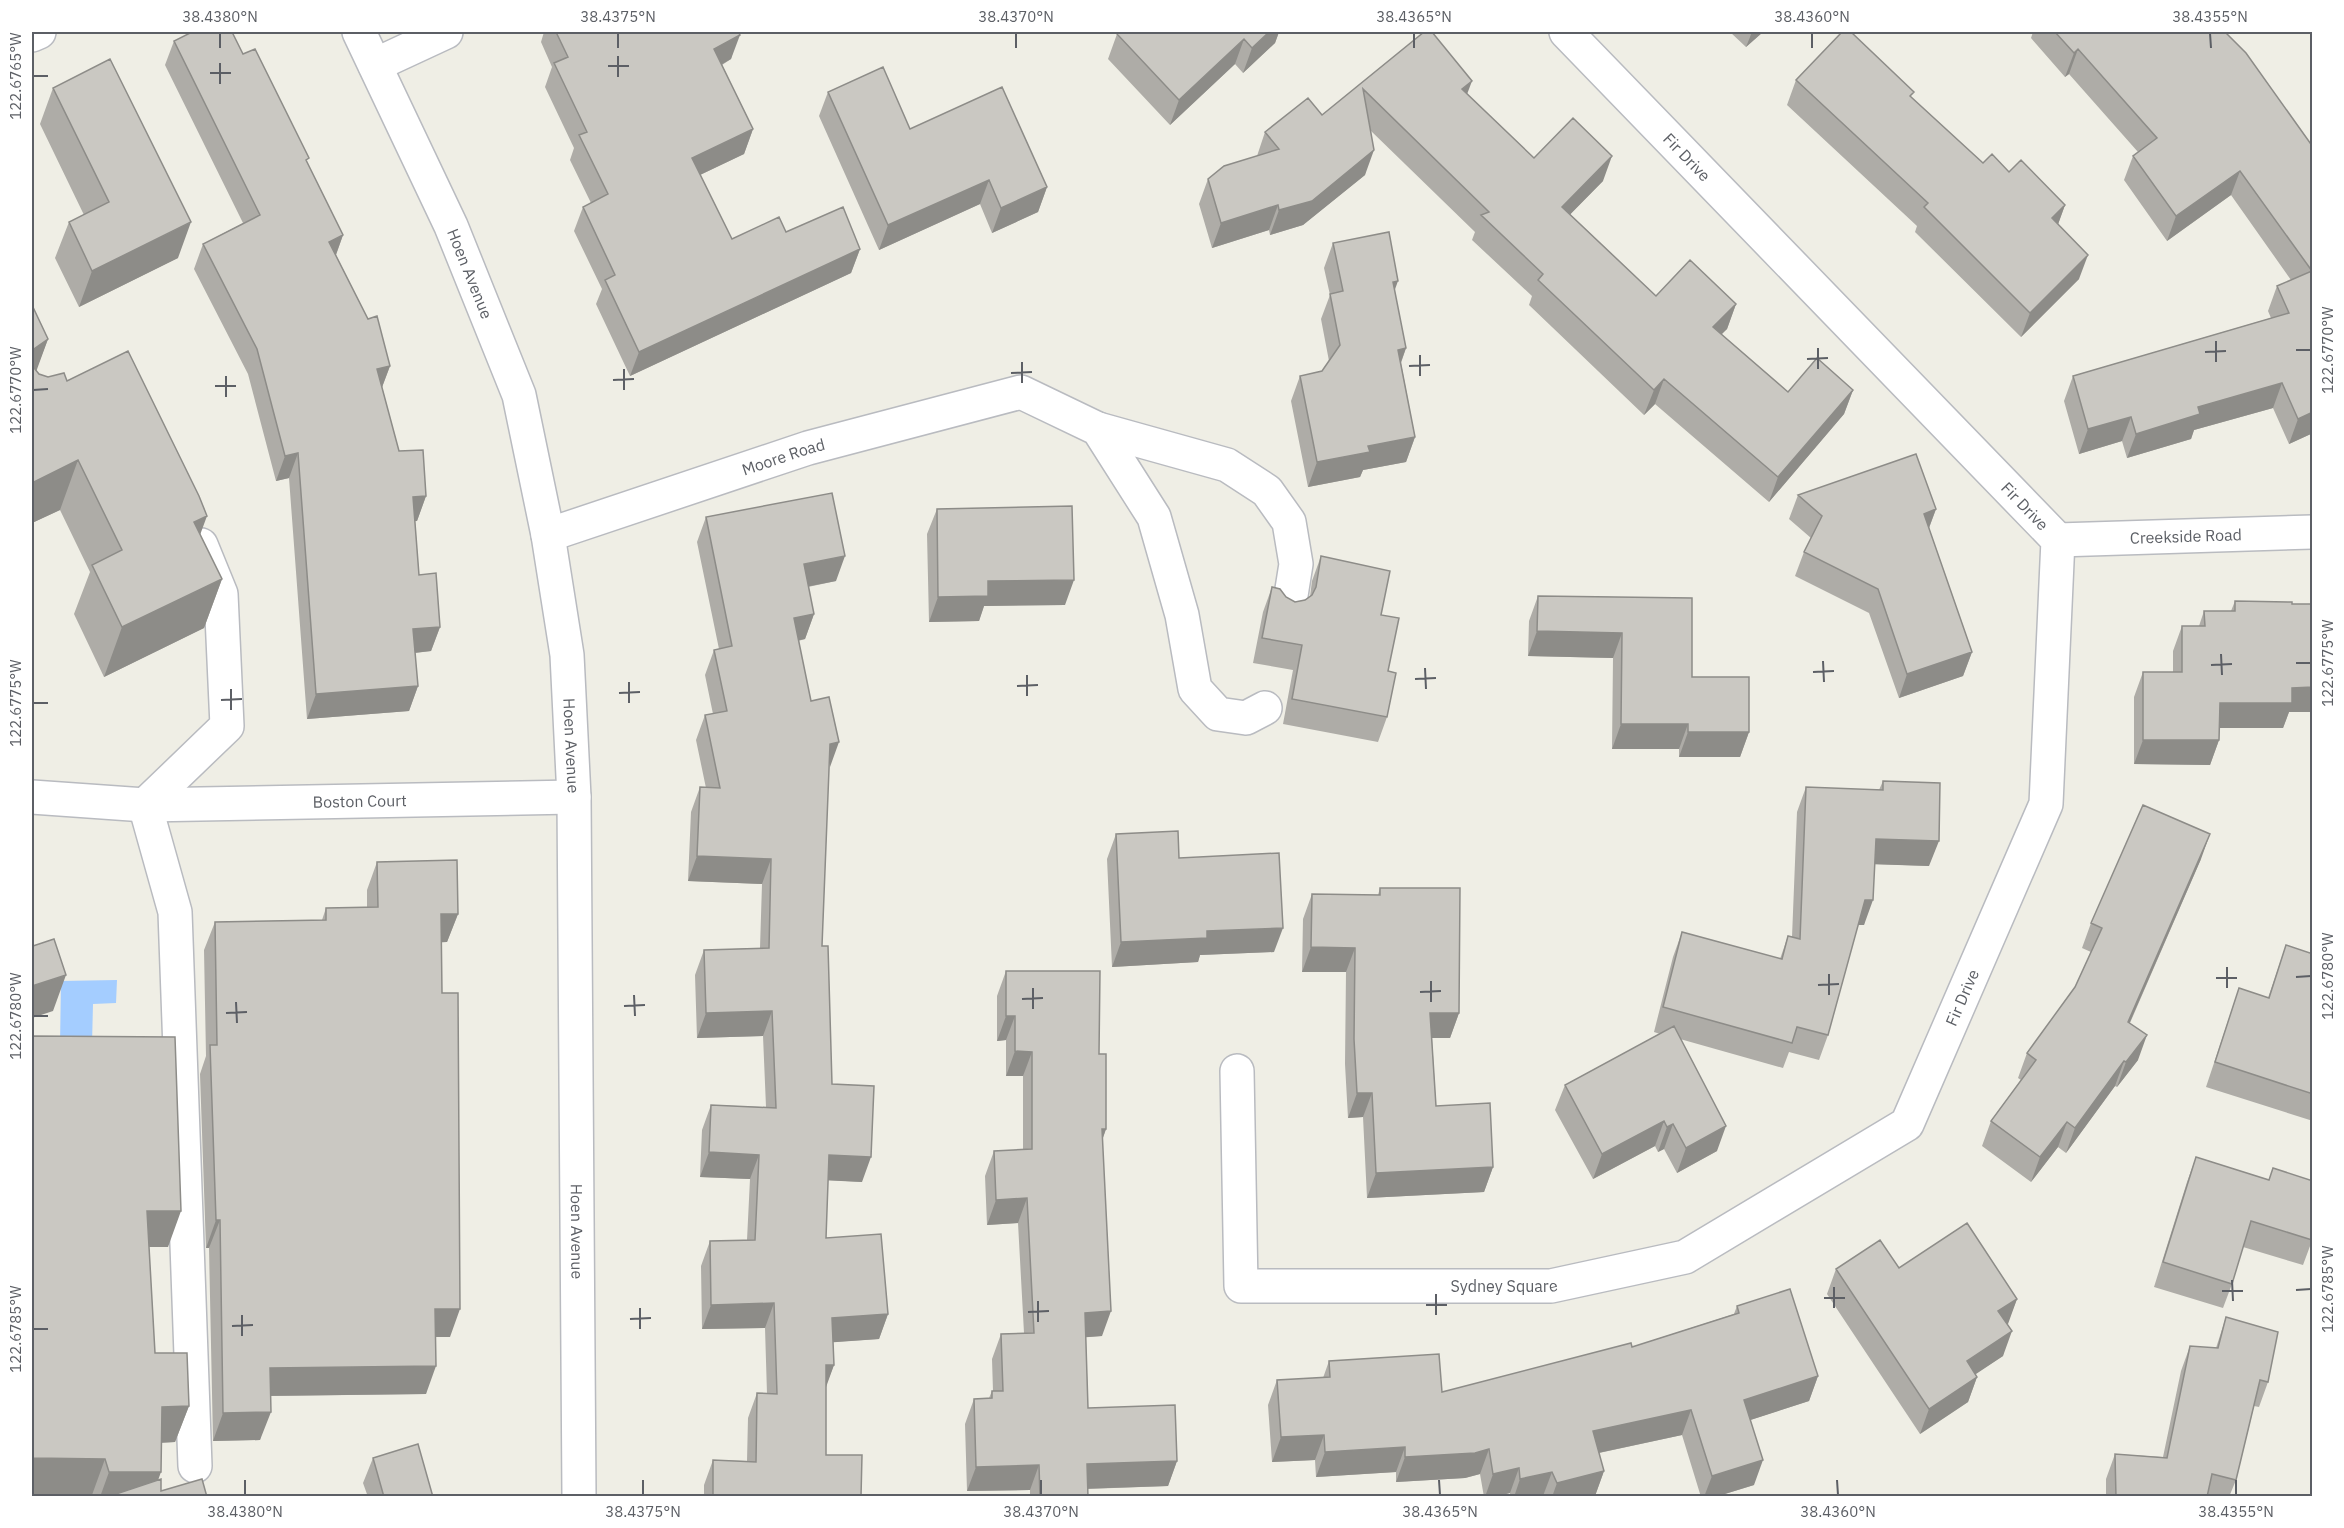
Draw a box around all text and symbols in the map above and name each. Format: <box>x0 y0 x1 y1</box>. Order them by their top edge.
text: 38.4380°N <box>182 7 258 26</box>
text: 38.4375°N <box>580 7 656 26</box>
text: 38.4370°N <box>978 7 1054 26</box>
text: 38.4365°N <box>1376 7 1452 26</box>
text: 38.4360°N <box>1774 7 1850 26</box>
text: 38.4355°N <box>2172 7 2248 26</box>
text: 122.6765°W <box>6 32 25 120</box>
street label: Fir Drive <box>1659 129 1715 186</box>
street label: Hoen Avenue <box>443 226 497 322</box>
text: 122.6770°W <box>2318 306 2337 394</box>
text: 122.6770°W <box>6 346 25 434</box>
street label: Moore Road <box>739 434 827 479</box>
street label: Fir Drive <box>1997 478 2053 535</box>
street label: Creekside Road <box>2130 524 2242 548</box>
text: 122.6775°W <box>2318 619 2337 707</box>
text: 122.6775°W <box>6 659 25 747</box>
street label: Hoen Avenue <box>559 697 584 794</box>
street label: Boston Court <box>312 790 407 812</box>
text: 122.6780°W <box>2318 932 2337 1020</box>
street label: Fir Drive <box>1941 966 1983 1029</box>
text: 122.6780°W <box>6 972 25 1060</box>
street label: Hoen Avenue <box>567 1184 587 1279</box>
text: 122.6785°W <box>2318 1245 2337 1333</box>
street label: Sydney Square <box>1451 1275 1560 1296</box>
text: 122.6785°W <box>6 1285 25 1373</box>
text: 38.4380°N <box>207 1502 283 1521</box>
text: 38.4375°N <box>605 1502 681 1521</box>
text: 38.4370°N <box>1003 1502 1079 1521</box>
text: 38.4365°N <box>1402 1502 1478 1521</box>
text: 38.4360°N <box>1800 1502 1876 1521</box>
text: 38.4355°N <box>2198 1502 2274 1521</box>

